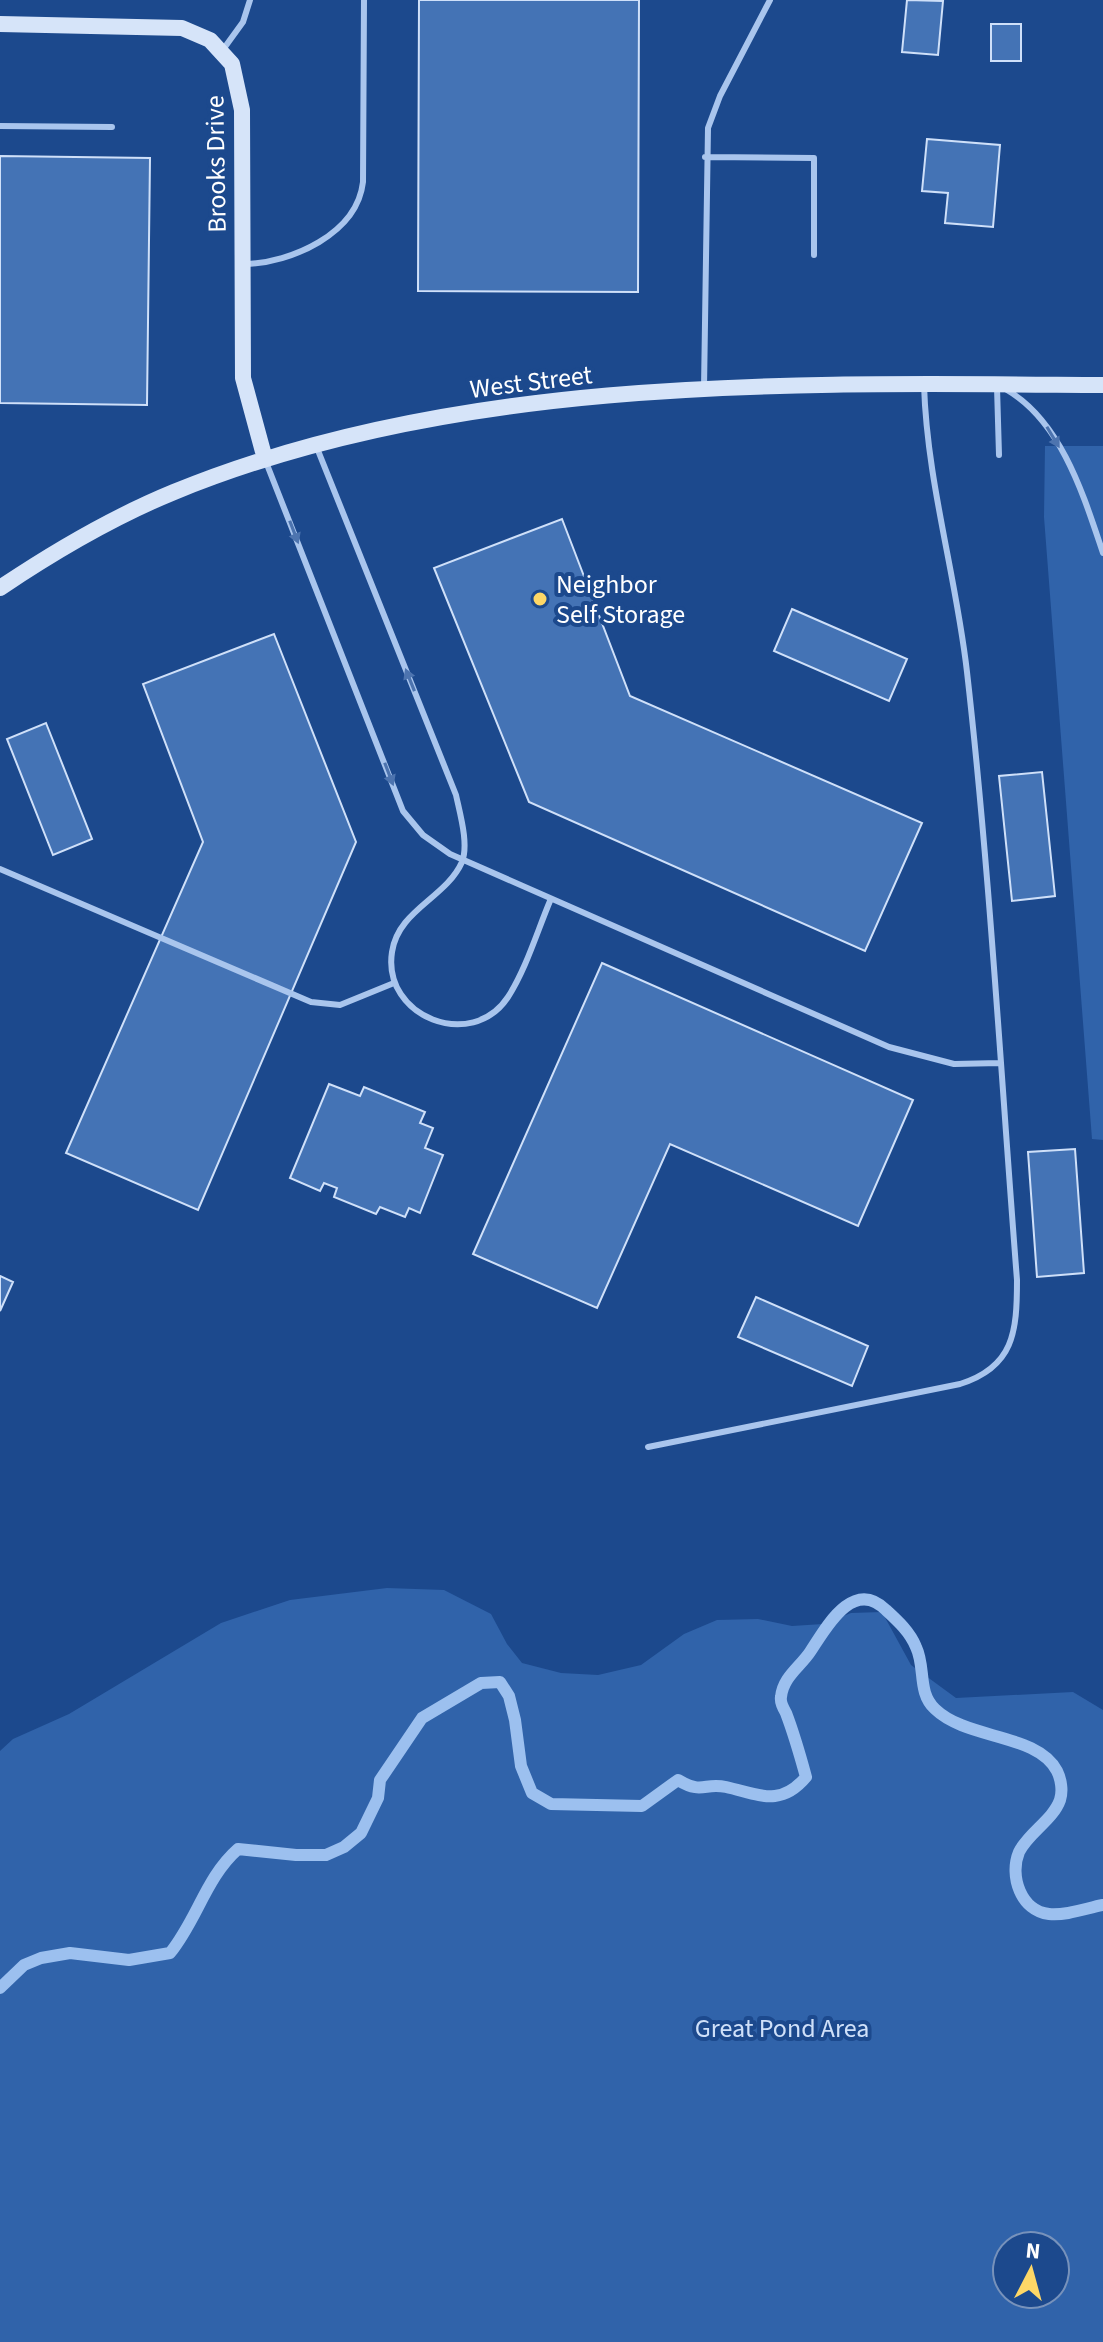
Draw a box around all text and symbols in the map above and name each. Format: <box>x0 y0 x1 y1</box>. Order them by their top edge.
street label: Brooks Drive <box>196 95 236 233</box>
street label: West Street <box>468 356 594 408</box>
one-way arrow <box>1046 426 1060 448</box>
one-way arrow <box>287 520 300 544</box>
place label: Neighbor Self Storage <box>556 566 685 633</box>
marker: Neighbor Self Storage <box>531 590 549 608</box>
one-way arrow <box>403 668 416 692</box>
one-way arrow <box>383 762 396 786</box>
park label: Great Pond Area <box>695 2010 869 2047</box>
north arrow <box>991 2230 1071 2310</box>
text: N <box>1024 2234 1042 2268</box>

